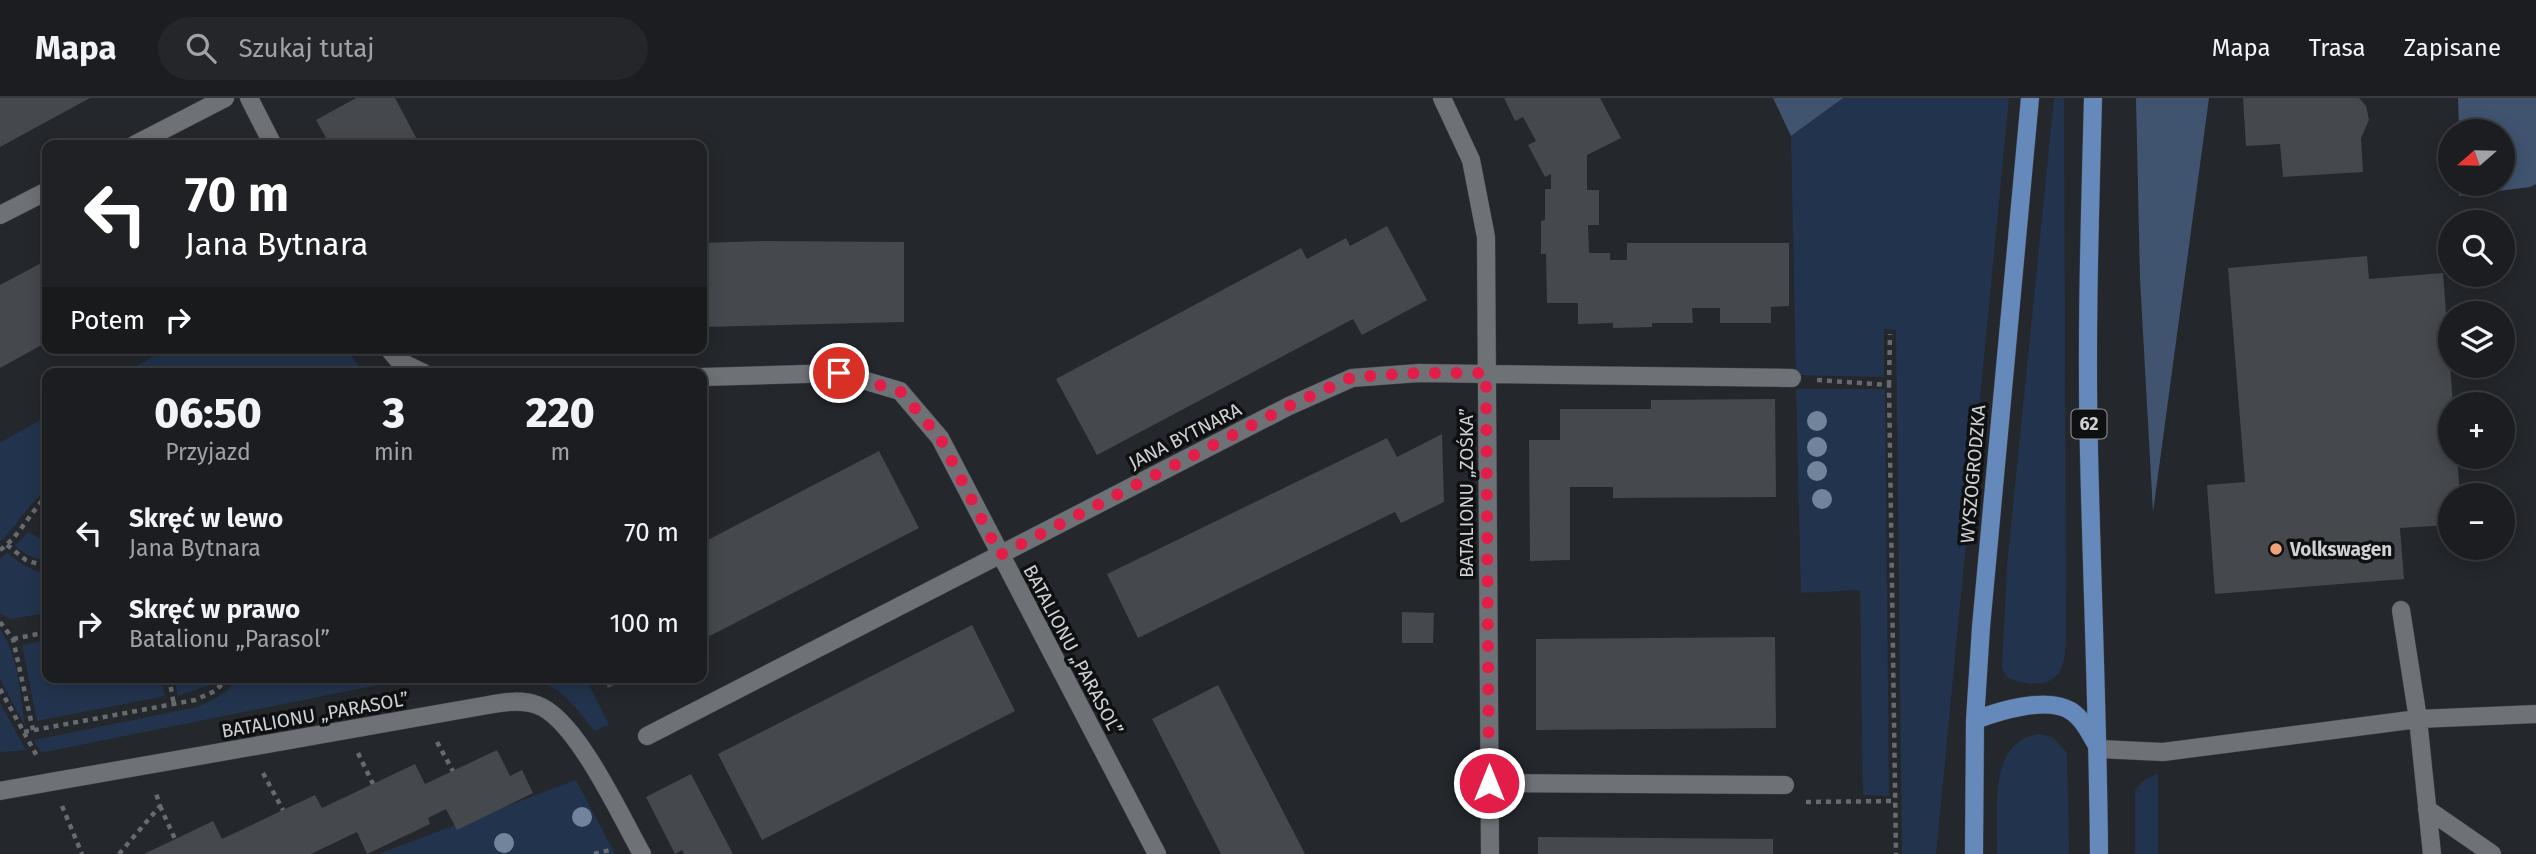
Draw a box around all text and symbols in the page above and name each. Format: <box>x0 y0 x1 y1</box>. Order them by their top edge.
search box <box>158 17 648 80</box>
text: Mapa <box>35 28 116 68</box>
icon: search <box>182 29 220 67</box>
text: Szukaj tutaj <box>238 33 375 64</box>
text: Mapa <box>2212 34 2271 62</box>
text: Trasa <box>2309 34 2366 62</box>
text: Zapisane <box>2404 34 2501 62</box>
north arrow <box>2438 119 2515 196</box>
map controls <box>2438 119 2515 560</box>
text: 70 m <box>185 165 289 224</box>
icon: left <box>70 168 161 259</box>
button: search <box>2438 210 2515 287</box>
text: Jana Bytnara <box>185 225 368 263</box>
icon: right <box>159 301 197 339</box>
button: layers <box>2438 301 2515 378</box>
text: Potem <box>70 305 145 336</box>
pin <box>809 343 869 403</box>
icon: arrive <box>820 354 858 392</box>
text: 06:50 <box>154 388 262 438</box>
text: 3 <box>383 388 405 438</box>
text: 220 <box>526 388 595 438</box>
button: + <box>2438 392 2515 469</box>
street label: JANA BYTNARA <box>1125 398 1245 474</box>
street label: WYSZOGRODZKA <box>1956 404 1991 544</box>
street label: BATALIONU „ZOŚKA” <box>1455 408 1478 578</box>
road number: 62 <box>2072 410 2106 438</box>
text: Przyjazd <box>165 438 251 466</box>
text: min <box>374 438 414 466</box>
text: m <box>550 438 570 466</box>
button: − <box>2438 483 2515 560</box>
text: Skręć w lewo <box>129 503 283 534</box>
icon: left <box>70 514 108 552</box>
text: 70 m <box>624 517 679 548</box>
text: Jana Bytnara <box>129 534 261 562</box>
place label: Volkswagen <box>2289 538 2392 561</box>
marker: Volkswagen <box>2268 541 2284 557</box>
street label: BATALIONU „PARASOL” <box>1018 561 1128 739</box>
text: Skręć w prawo <box>129 594 300 625</box>
icon: right <box>70 605 108 643</box>
text: 100 m <box>610 608 679 639</box>
text: Batalionu „Parasol” <box>129 625 330 653</box>
street label: BATALIONU „PARASOL” <box>220 687 410 743</box>
position arrow <box>1452 746 1526 820</box>

